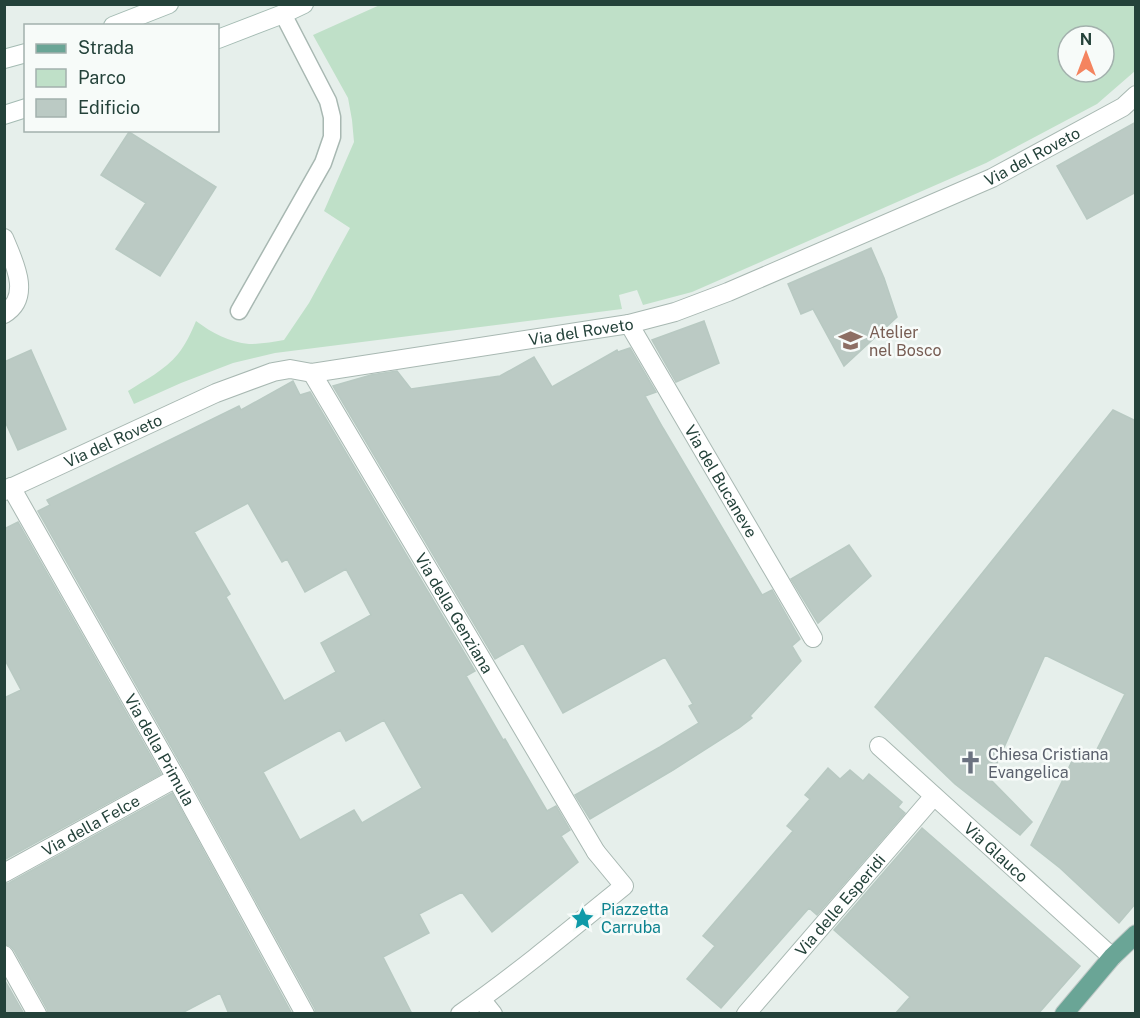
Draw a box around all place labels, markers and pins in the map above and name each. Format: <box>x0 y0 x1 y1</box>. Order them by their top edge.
place label: Atelier nel Bosco <box>869 323 942 360</box>
school or university icon: Atelier nel Bosco <box>838 328 864 354</box>
place label: Chiesa Cristiana Evangelica <box>988 745 1108 782</box>
church icon: Chiesa Cristiana Evangelica <box>957 750 983 776</box>
place label: Piazzetta Carruba <box>601 900 669 937</box>
place icon: Piazzetta Carruba <box>570 905 596 931</box>

